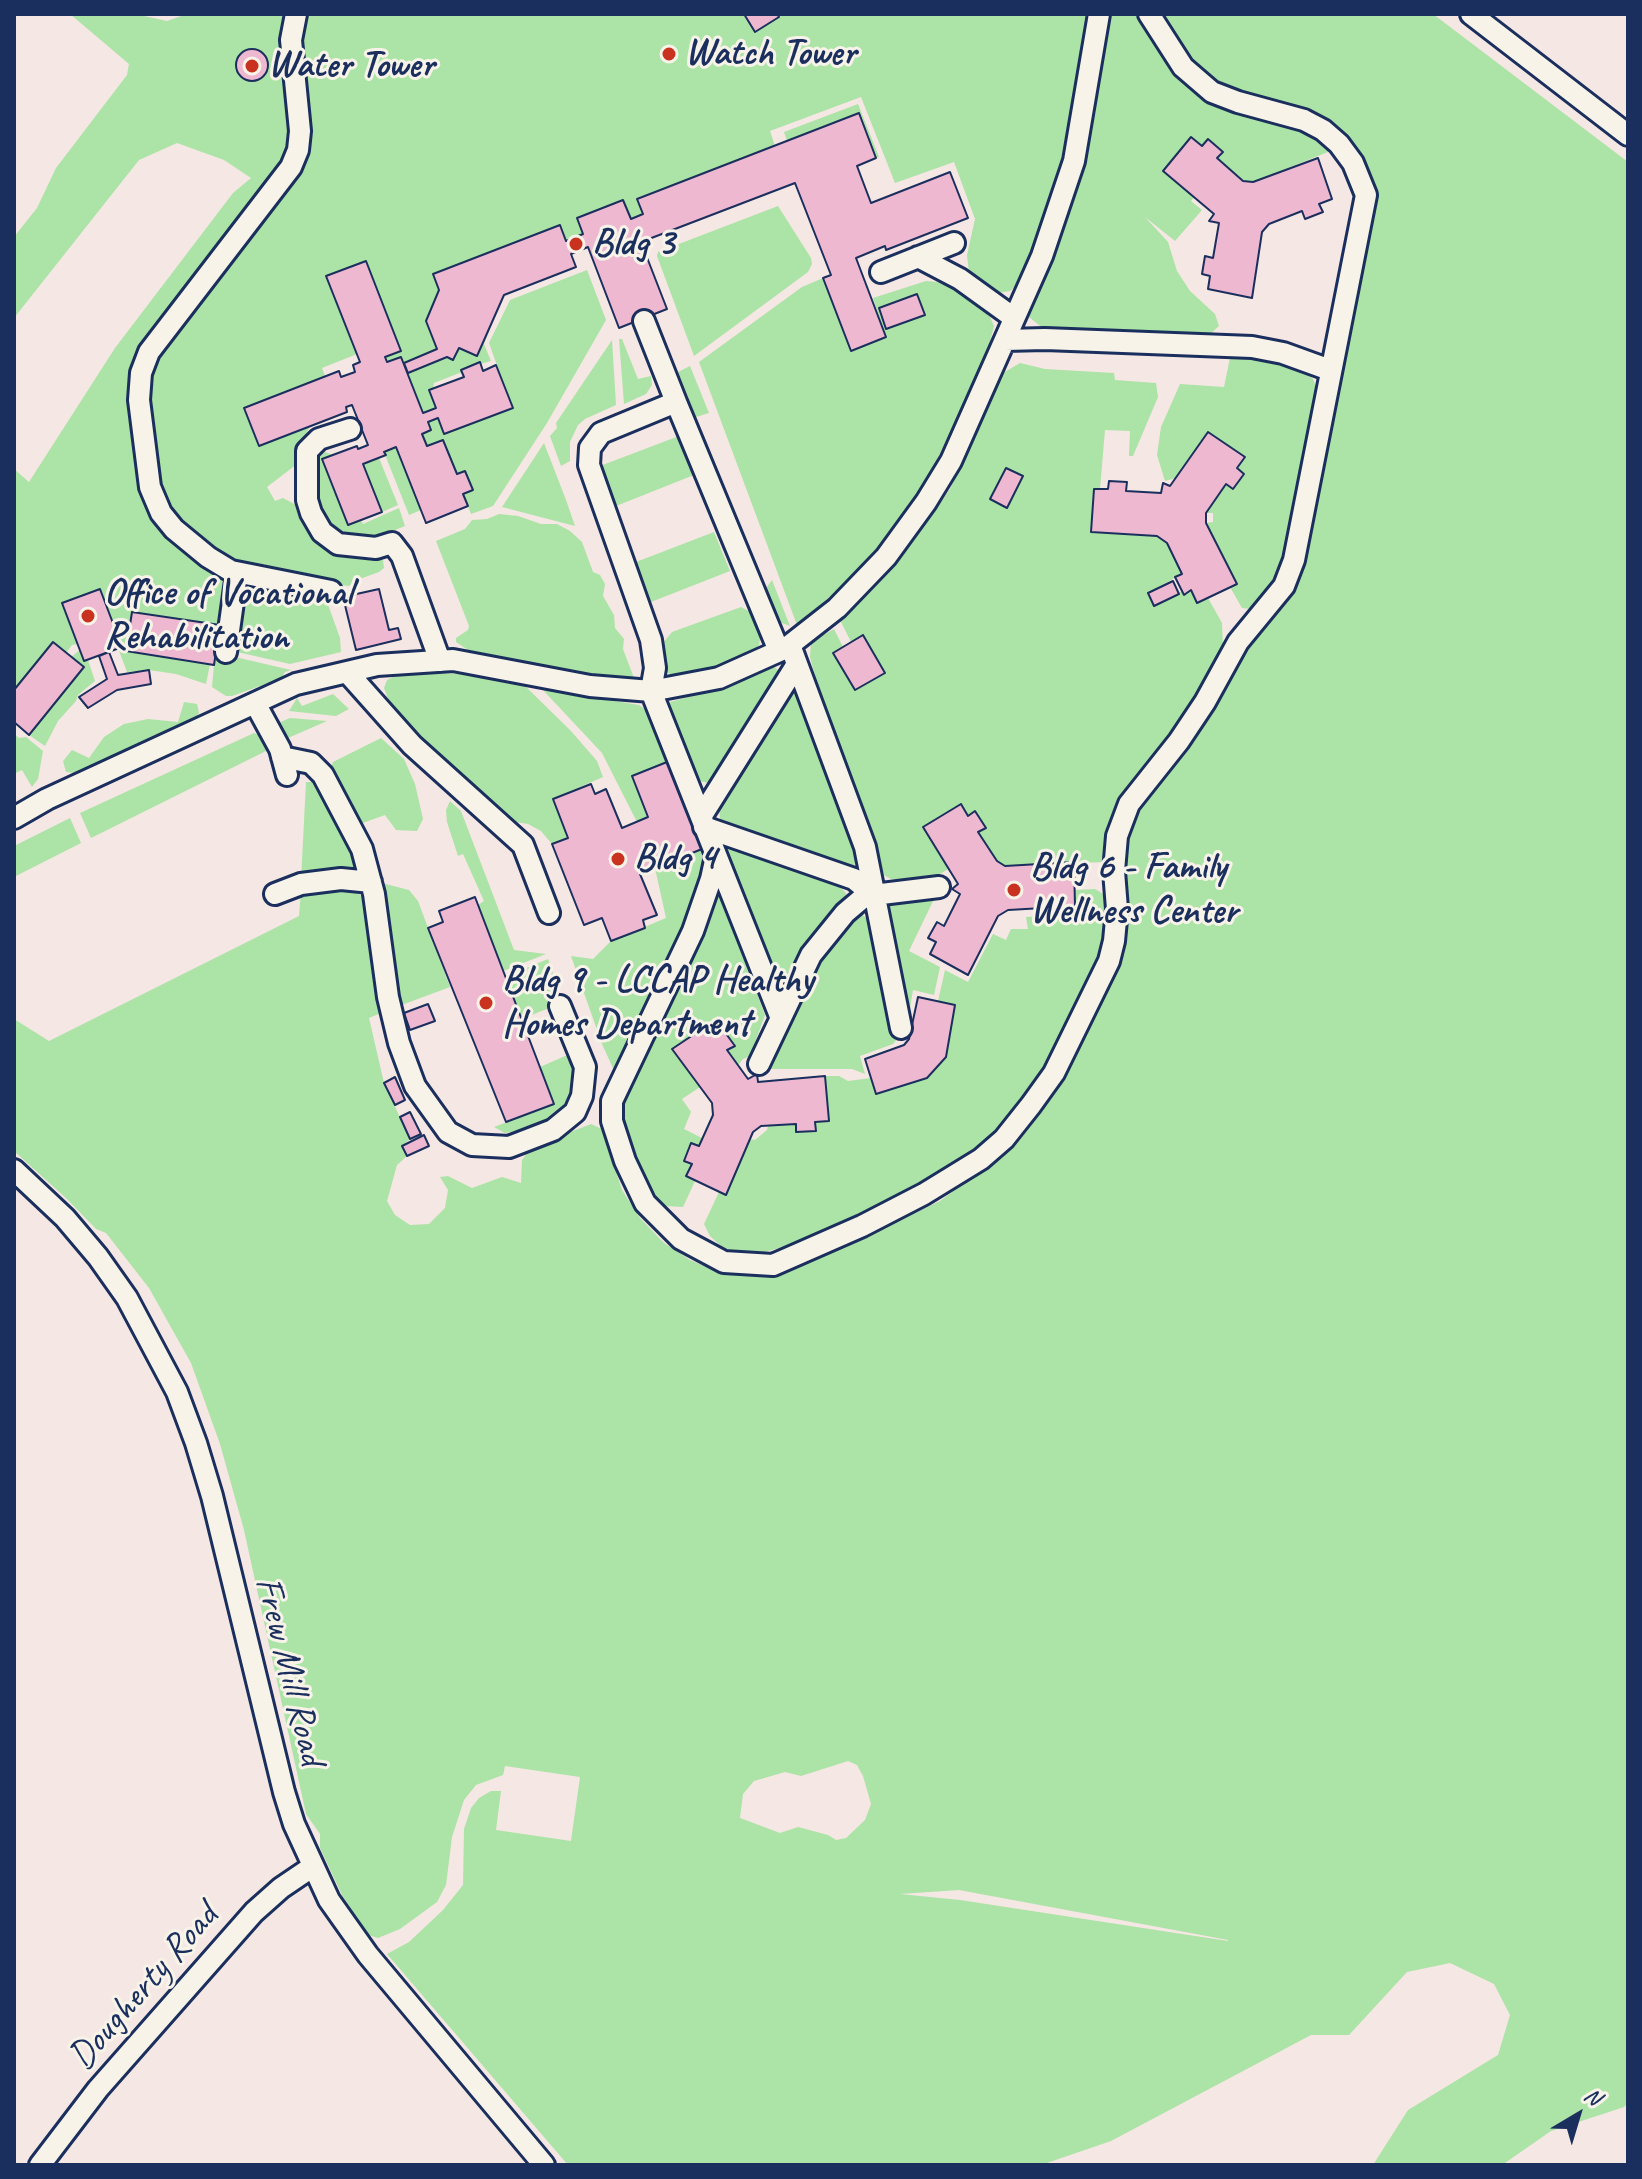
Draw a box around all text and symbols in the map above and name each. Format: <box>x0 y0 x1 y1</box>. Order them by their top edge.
place label: Watch Tower <box>685 31 856 77</box>
place label: Water Tower <box>268 43 434 89</box>
marker: Watch Tower <box>660 45 678 63</box>
marker: Water Tower <box>243 57 261 75</box>
place label: Bldg 3 <box>592 221 674 267</box>
marker: Bldg 3 <box>567 235 585 253</box>
place label: Office of Vocational Rehabilitation <box>104 571 352 660</box>
marker: Office of Vocational Rehabilitation <box>79 607 97 625</box>
place label: Bldg 4 <box>634 836 716 882</box>
place label: Bldg 6 - Family Wellness Center <box>1030 845 1237 934</box>
marker: Bldg 4 <box>609 850 627 868</box>
marker: Bldg 6 - Family Wellness Center <box>1005 881 1023 899</box>
place label: Bldg 9 - LCCAP Healthy Homes Department <box>502 958 813 1048</box>
marker: Bldg 9 - LCCAP Healthy Homes Department <box>477 994 495 1012</box>
street label: Frew Mill Road <box>244 1572 334 1770</box>
street label: Dougherty Road <box>60 1895 228 2079</box>
north arrow <box>1538 2075 1618 2155</box>
text: N <box>1579 2081 1607 2111</box>

